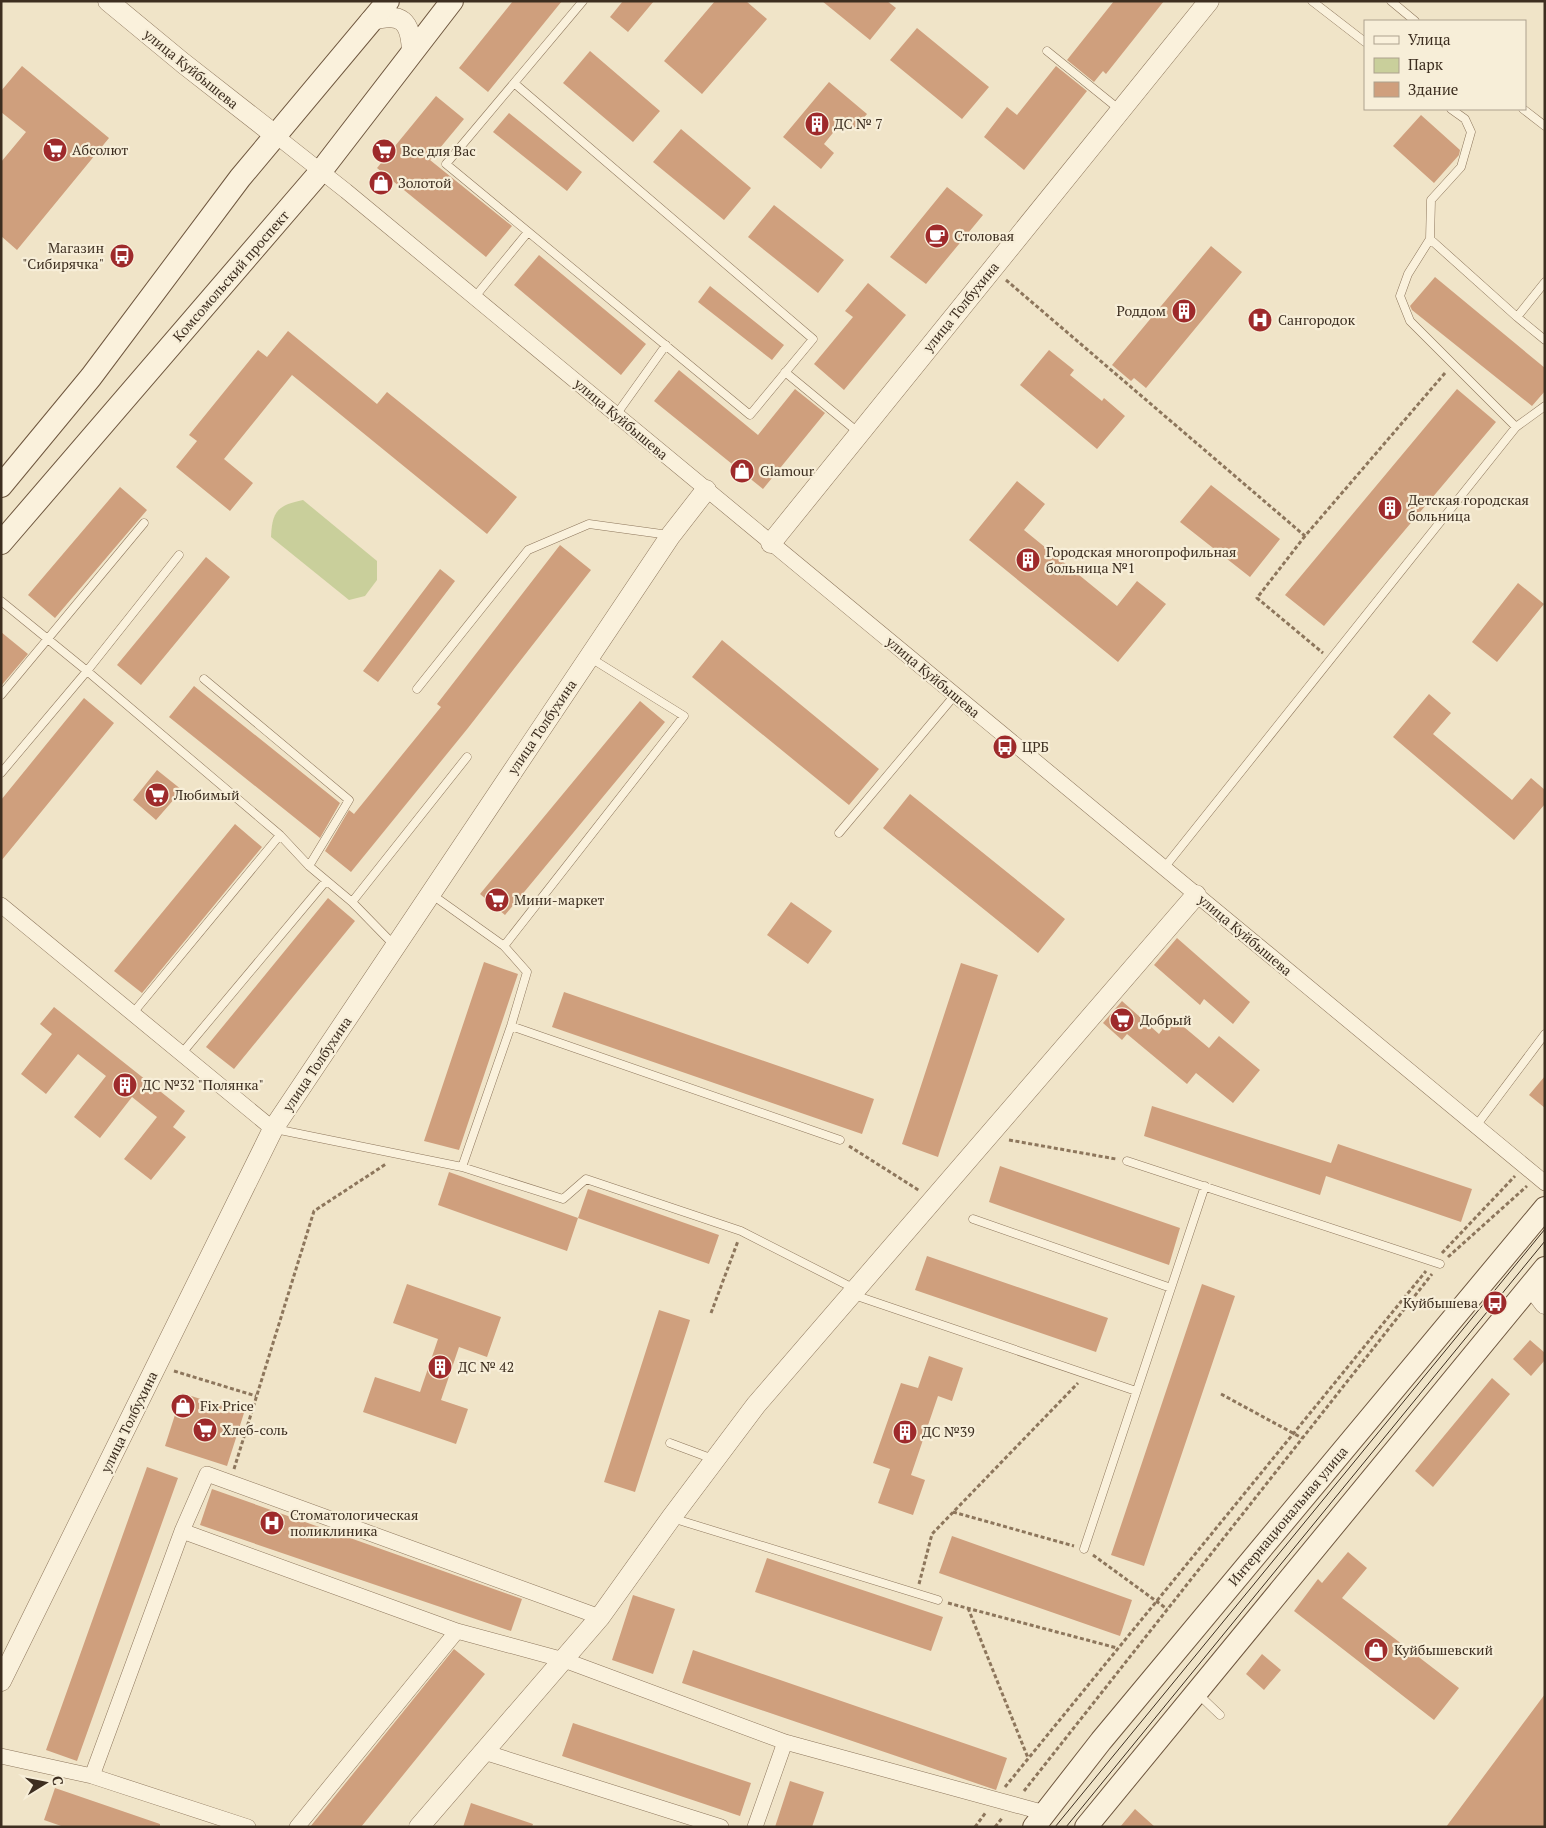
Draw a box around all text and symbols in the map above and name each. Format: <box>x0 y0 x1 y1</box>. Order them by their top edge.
legend <box>1364 20 1526 110</box>
street label: улица Куйбышева <box>139 24 243 113</box>
text: Улица <box>1408 29 1451 49</box>
text: Парк <box>1408 54 1444 74</box>
text: Здание <box>1408 79 1458 99</box>
building icon: ДС № 7 <box>804 111 830 137</box>
place label: ДС № 7 <box>834 114 883 133</box>
supermarket icon: Абсолют <box>42 137 68 163</box>
supermarket icon: Все для Вас <box>371 138 397 164</box>
place label: Абсолют <box>72 140 128 159</box>
place label: Все для Вас <box>402 141 476 160</box>
shop icon: Золотой <box>368 170 394 196</box>
place label: Золотой <box>398 173 452 192</box>
street label: Комсомольский проспект <box>168 206 293 345</box>
cafe icon: Столовая <box>924 223 950 249</box>
place label: Столовая <box>954 226 1014 245</box>
place label: Магазин "Сибирячка" <box>22 238 104 273</box>
bus stop icon: Магазин "Сибирячка" <box>109 243 135 269</box>
street label: улица Толбухина <box>918 258 1003 356</box>
building icon: Роддом <box>1171 298 1197 324</box>
place label: Роддом <box>1117 301 1166 320</box>
hospital icon: Сангородок <box>1247 307 1273 333</box>
place label: Сангородок <box>1278 310 1356 329</box>
street label: улица Куйбышева <box>570 373 672 463</box>
shop icon: Glamour <box>729 458 755 484</box>
place label: Glamour <box>760 461 815 480</box>
place label: Детская городская больница <box>1408 490 1529 525</box>
building icon: Детская городская больница <box>1377 495 1403 521</box>
place label: Городская многопрофильная больница №1 <box>1046 542 1237 577</box>
building icon: Городская многопрофильная больница №1 <box>1015 547 1041 573</box>
street label: улица Куйбышева <box>882 631 984 721</box>
street label: улица Толбухина <box>502 676 580 779</box>
bus stop icon: ЦРБ <box>992 734 1018 760</box>
place label: ЦРБ <box>1022 737 1049 756</box>
supermarket icon: Любимый <box>144 782 170 808</box>
place label: Любимый <box>173 785 240 804</box>
supermarket icon: Мини-маркет <box>484 887 510 913</box>
street label: улица Куйбышева <box>1194 889 1296 979</box>
place label: Мини-маркет <box>514 890 605 909</box>
supermarket icon: Добрый <box>1109 1007 1135 1033</box>
place label: Добрый <box>1140 1010 1192 1029</box>
street label: улица Толбухина <box>277 1013 355 1116</box>
building icon: ДС №32 "Полянка" <box>112 1072 138 1098</box>
place label: ДС №32 "Полянка" <box>142 1075 264 1094</box>
bus stop icon: Куйбышева <box>1482 1290 1508 1316</box>
place label: Куйбышева <box>1403 1293 1478 1312</box>
building icon: ДС № 42 <box>427 1354 453 1380</box>
place label: ДС № 42 <box>458 1357 514 1376</box>
street label: улица Толбухина <box>95 1368 161 1477</box>
shop icon: Fix Price <box>170 1393 196 1419</box>
place label: Fix Price <box>200 1396 254 1415</box>
supermarket icon: Хлеб-соль <box>192 1417 218 1443</box>
building icon: ДС №39 <box>892 1419 918 1445</box>
place label: Хлеб-соль <box>222 1420 288 1439</box>
place label: ДС №39 <box>922 1422 975 1441</box>
street label: Интернациональная улица <box>1224 1442 1352 1589</box>
place label: Стоматологическая поликлиника <box>290 1505 418 1540</box>
hospital icon: Стоматологическая поликлиника <box>259 1510 285 1536</box>
shop icon: Куйбышевский <box>1363 1637 1389 1663</box>
place label: Куйбышевский <box>1394 1640 1494 1659</box>
north arrow <box>20 1758 70 1808</box>
text: С <box>48 1775 68 1787</box>

